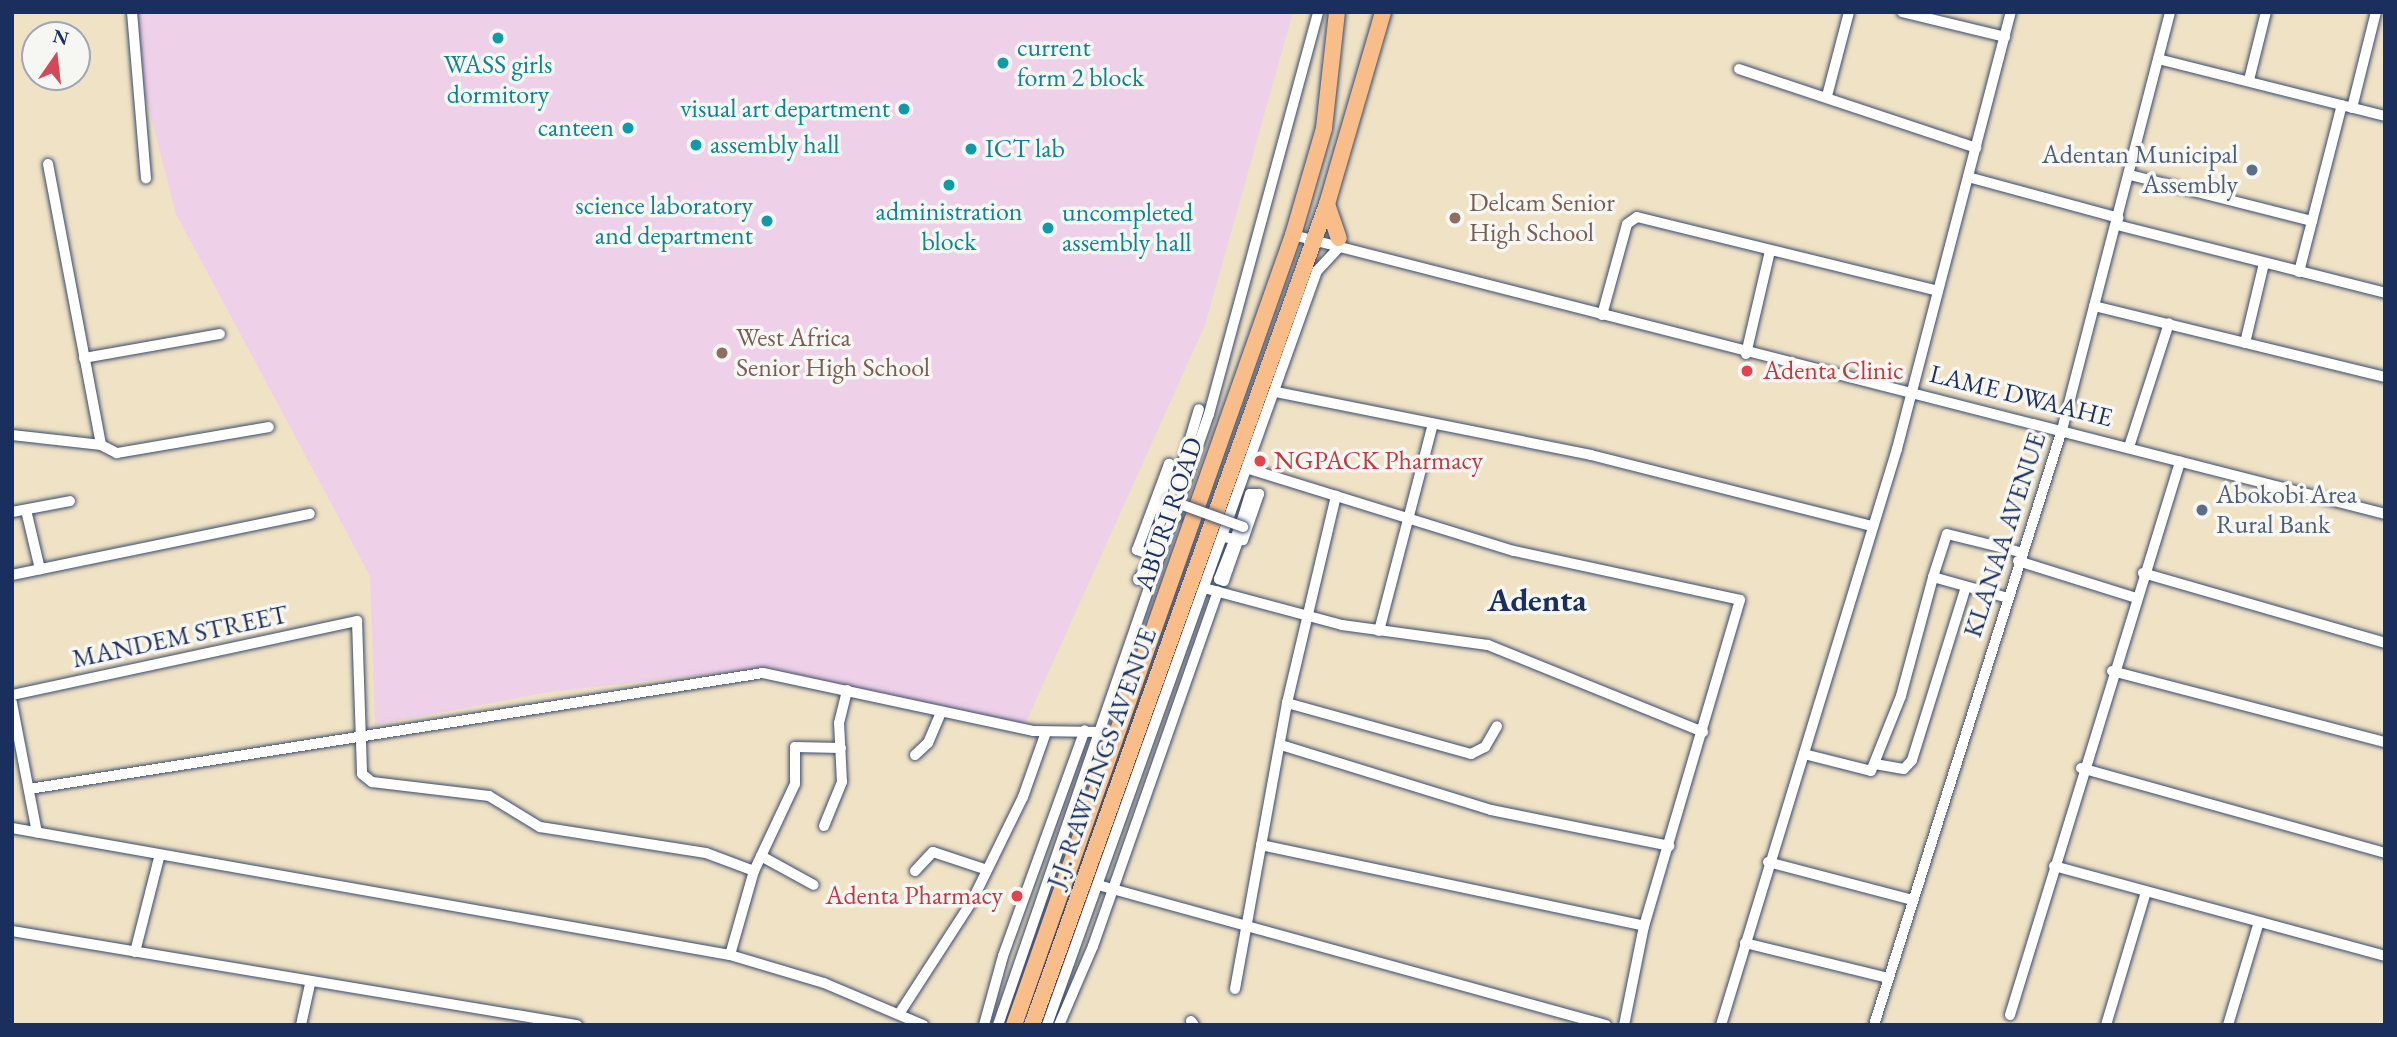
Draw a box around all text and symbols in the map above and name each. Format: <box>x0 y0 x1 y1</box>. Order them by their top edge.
north arrow <box>21 21 91 91</box>
text: N <box>50 23 71 51</box>
marker: WASS girls dormitory <box>490 30 506 46</box>
place label: current form 2 block <box>1017 32 1144 94</box>
place label: WASS girls dormitory <box>444 49 552 110</box>
marker: current form 2 block <box>995 55 1011 71</box>
place label: visual art department <box>680 93 890 125</box>
marker: visual art department <box>896 101 912 117</box>
place label: canteen <box>538 112 614 144</box>
marker: canteen <box>620 120 636 136</box>
place label: assembly hall <box>710 129 840 161</box>
place label: ICT lab <box>985 133 1065 165</box>
marker: assembly hall <box>688 137 704 153</box>
place label: Adentan Municipal Assembly <box>2042 139 2238 200</box>
marker: ICT lab <box>963 141 979 157</box>
marker: Adentan Municipal Assembly <box>2244 162 2260 178</box>
marker: administration block <box>941 177 957 193</box>
place label: Delcam Senior High School <box>1469 187 1615 248</box>
place label: science laboratory and department <box>575 190 753 252</box>
place label: administration block <box>876 196 1022 258</box>
place label: uncompleted assembly hall <box>1062 197 1193 258</box>
marker: Delcam Senior High School <box>1447 210 1463 226</box>
marker: science laboratory and department <box>759 213 775 229</box>
marker: uncompleted assembly hall <box>1040 220 1056 236</box>
place label: West Africa Senior High School <box>736 322 930 384</box>
marker: West Africa Senior High School <box>714 345 730 361</box>
place label: Adenta Clinic <box>1763 355 1904 387</box>
street label: LAME DWAAHE <box>1926 358 2116 434</box>
marker: Adenta Clinic <box>1737 361 1757 381</box>
street label: KLANAA AVENUE <box>1957 429 2053 641</box>
street label: ABURI ROAD <box>1128 433 1210 595</box>
place label: NGPACK Pharmacy <box>1274 445 1483 477</box>
marker: NGPACK Pharmacy <box>1252 453 1268 469</box>
place label: Abokobi Area Rural Bank <box>2216 479 2357 540</box>
marker: Abokobi Area Rural Bank <box>2194 502 2210 518</box>
district label: Adenta <box>1487 580 1587 620</box>
street label: MANDEM STREET <box>69 599 291 675</box>
street label: J.J. RAWLINGS AVENUE <box>1040 624 1164 892</box>
place label: Adenta Pharmacy <box>825 880 1003 912</box>
marker: Adenta Pharmacy <box>1009 888 1025 904</box>

